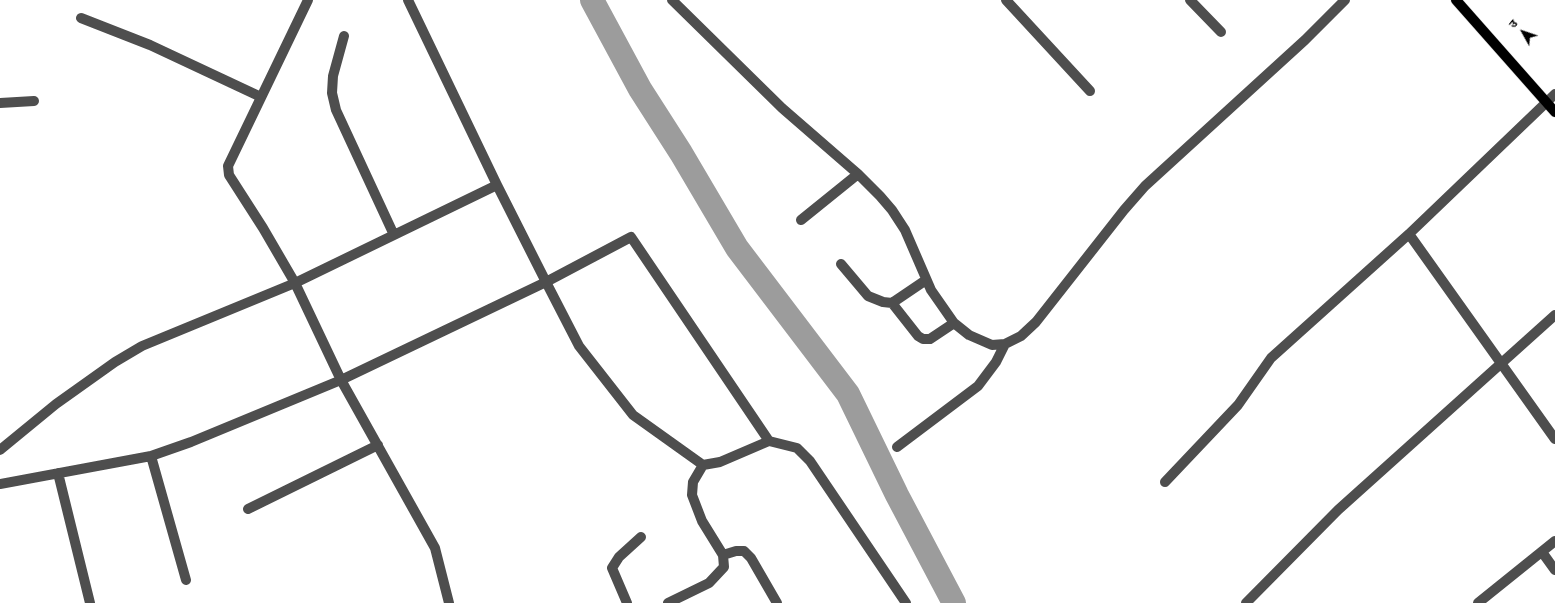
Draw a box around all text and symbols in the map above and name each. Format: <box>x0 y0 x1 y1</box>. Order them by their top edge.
north arrow <box>1503 12 1543 52</box>
text: उ <box>1506 17 1520 31</box>

